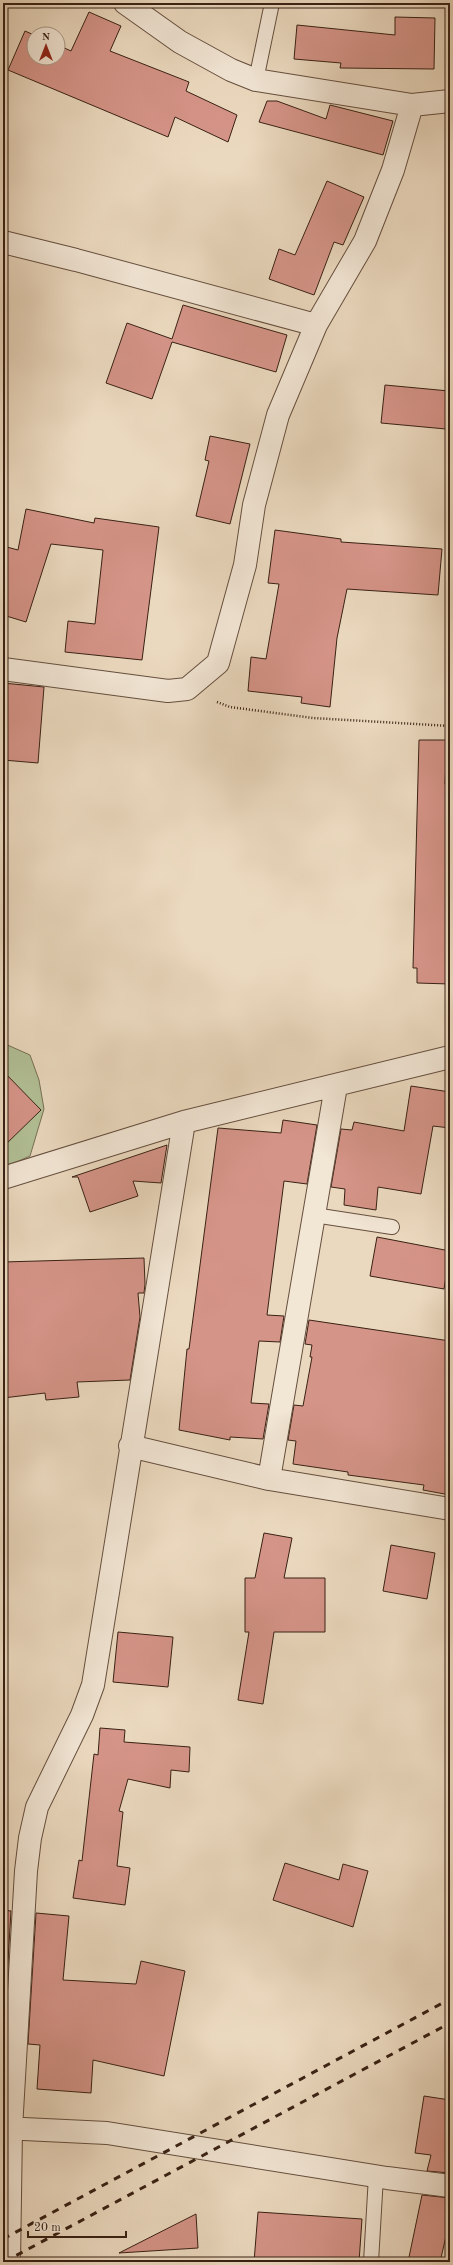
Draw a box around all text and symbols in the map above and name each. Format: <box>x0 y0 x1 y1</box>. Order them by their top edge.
north arrow <box>26 26 66 66</box>
text: N <box>42 32 51 43</box>
scale bar <box>28 2213 126 2239</box>
text: 20 m <box>34 2222 61 2234</box>

